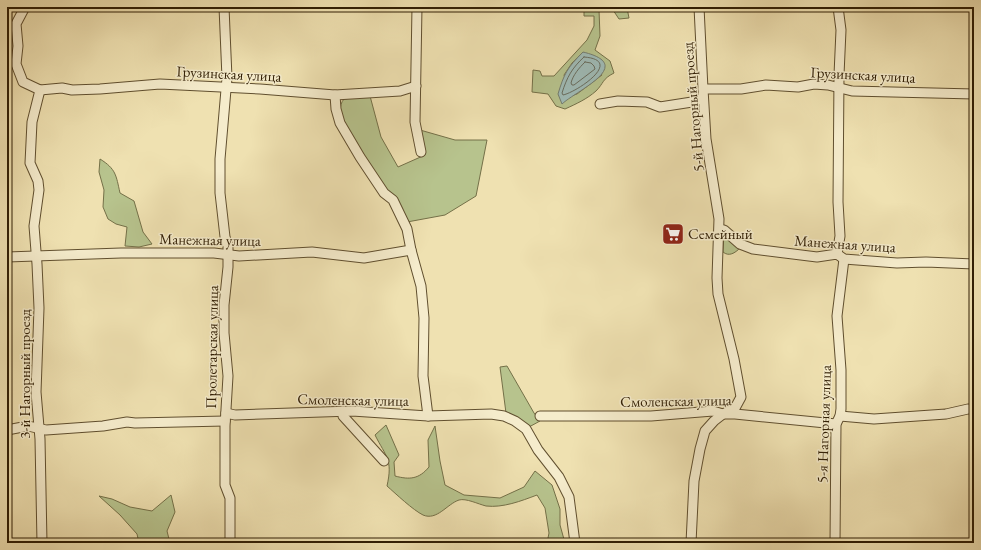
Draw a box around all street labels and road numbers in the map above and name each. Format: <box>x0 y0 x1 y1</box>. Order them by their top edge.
street label: 5-й Нагорный проезд <box>677 41 708 172</box>
street label: Грузинская улица <box>176 61 282 86</box>
street label: Грузинская улица <box>810 62 916 87</box>
street label: Манежная улица <box>159 229 261 250</box>
street label: Манежная улица <box>794 230 896 257</box>
street label: Пролетарская улица <box>201 285 222 409</box>
street label: 3-й Нагорный проезд <box>15 309 34 439</box>
street label: 5-я Нагорная улица <box>812 365 835 483</box>
street label: Смоленская улица <box>297 389 409 410</box>
street label: Смоленская улица <box>620 390 732 411</box>

